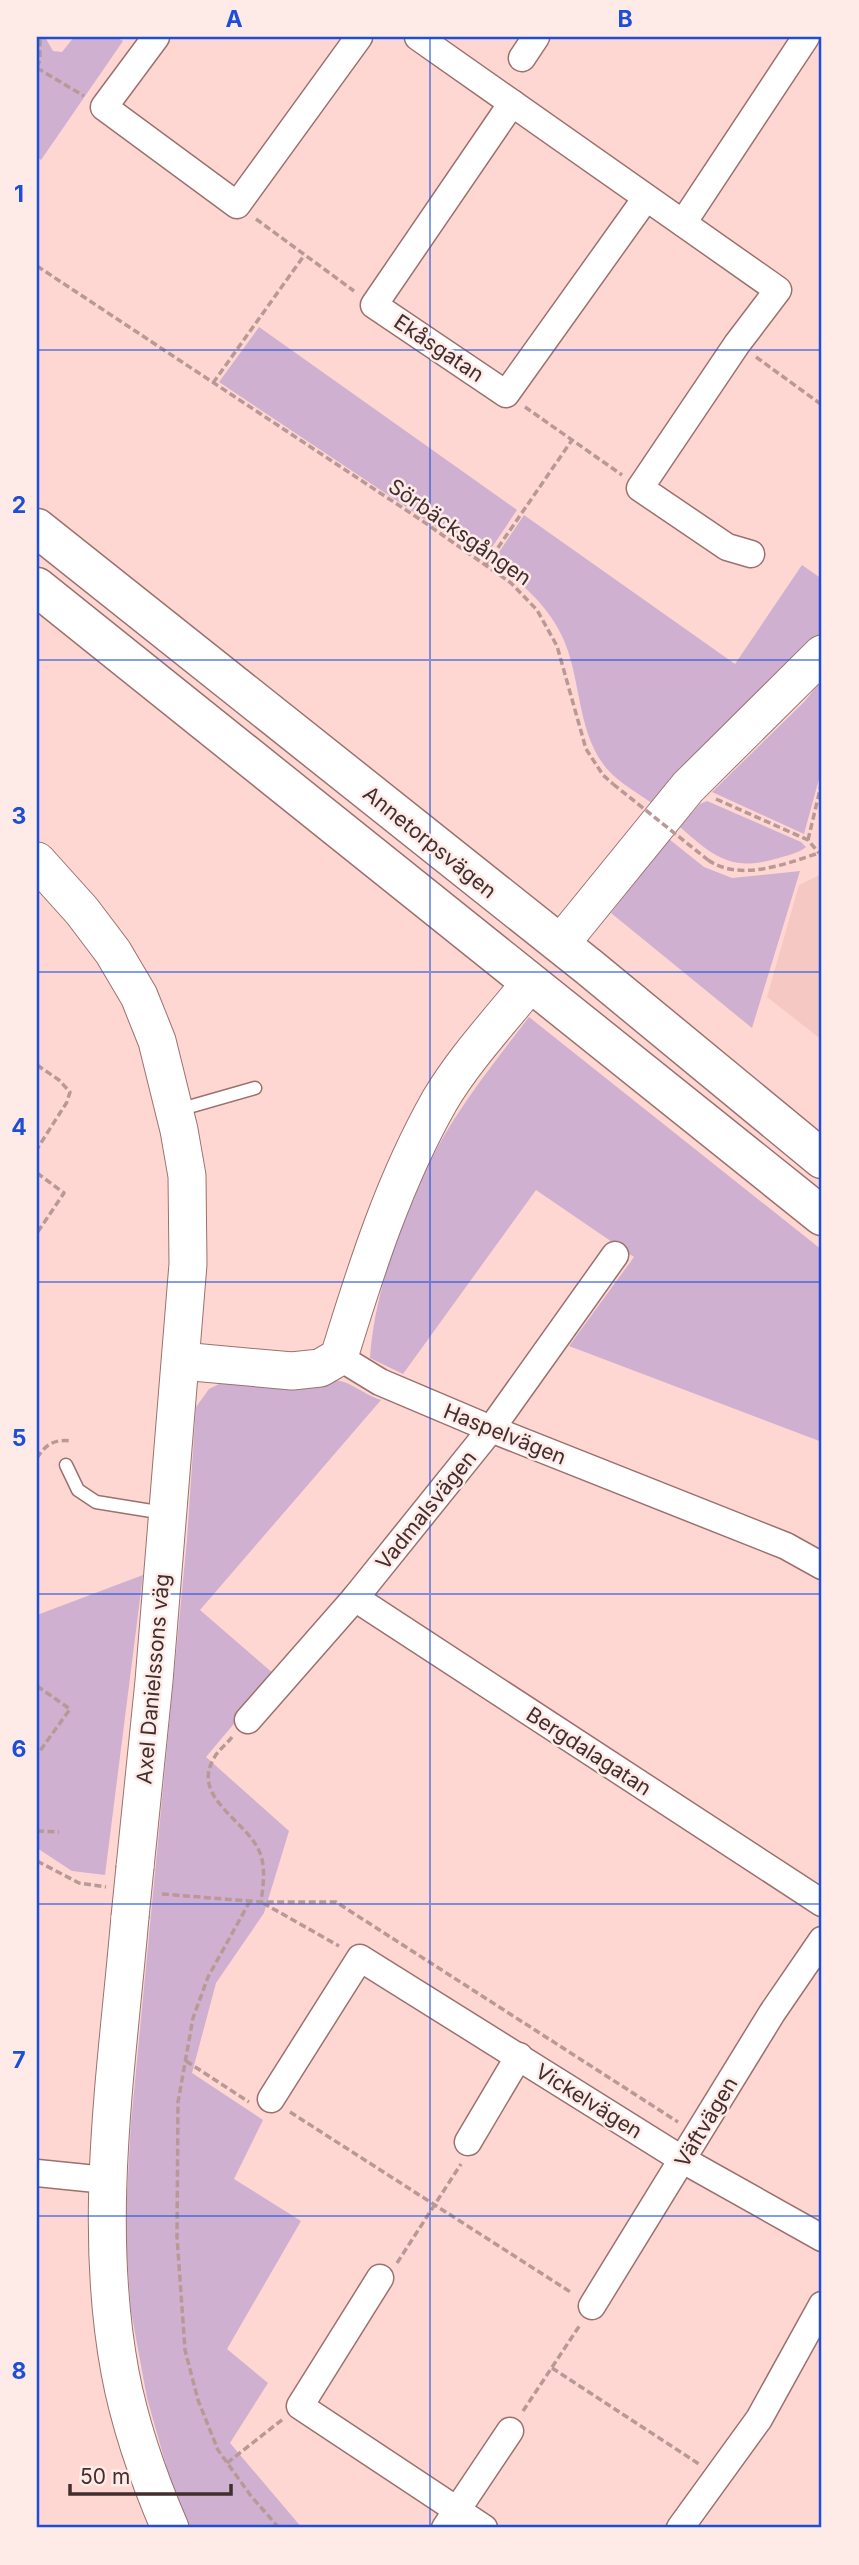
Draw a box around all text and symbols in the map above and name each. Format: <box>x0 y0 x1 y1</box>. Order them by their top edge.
text: A <box>225 5 243 33</box>
text: B <box>617 5 633 33</box>
text: 1 <box>14 180 24 208</box>
street label: Ekåsgatan <box>389 309 489 387</box>
street label: Sörbäcksgången <box>384 473 536 591</box>
text: 2 <box>12 491 26 519</box>
street label: Annetorpsvägen <box>358 781 502 903</box>
text: 3 <box>12 802 26 830</box>
text: 4 <box>11 1113 27 1141</box>
street label: Haspelvägen <box>440 1398 570 1470</box>
text: 5 <box>12 1424 26 1452</box>
street label: Vadmalsvägen <box>371 1446 481 1574</box>
street label: Axel Danielssons väg <box>131 1573 175 1785</box>
street label: Bergdalagatan <box>522 1701 656 1801</box>
text: 6 <box>12 1735 26 1763</box>
text: 7 <box>12 2046 26 2074</box>
street label: Vickelvägen <box>531 2058 647 2144</box>
street label: Väftvägen <box>669 2072 743 2172</box>
text: 8 <box>12 2357 26 2385</box>
scale bar <box>70 2453 231 2497</box>
text: 50 m <box>80 2464 130 2489</box>

